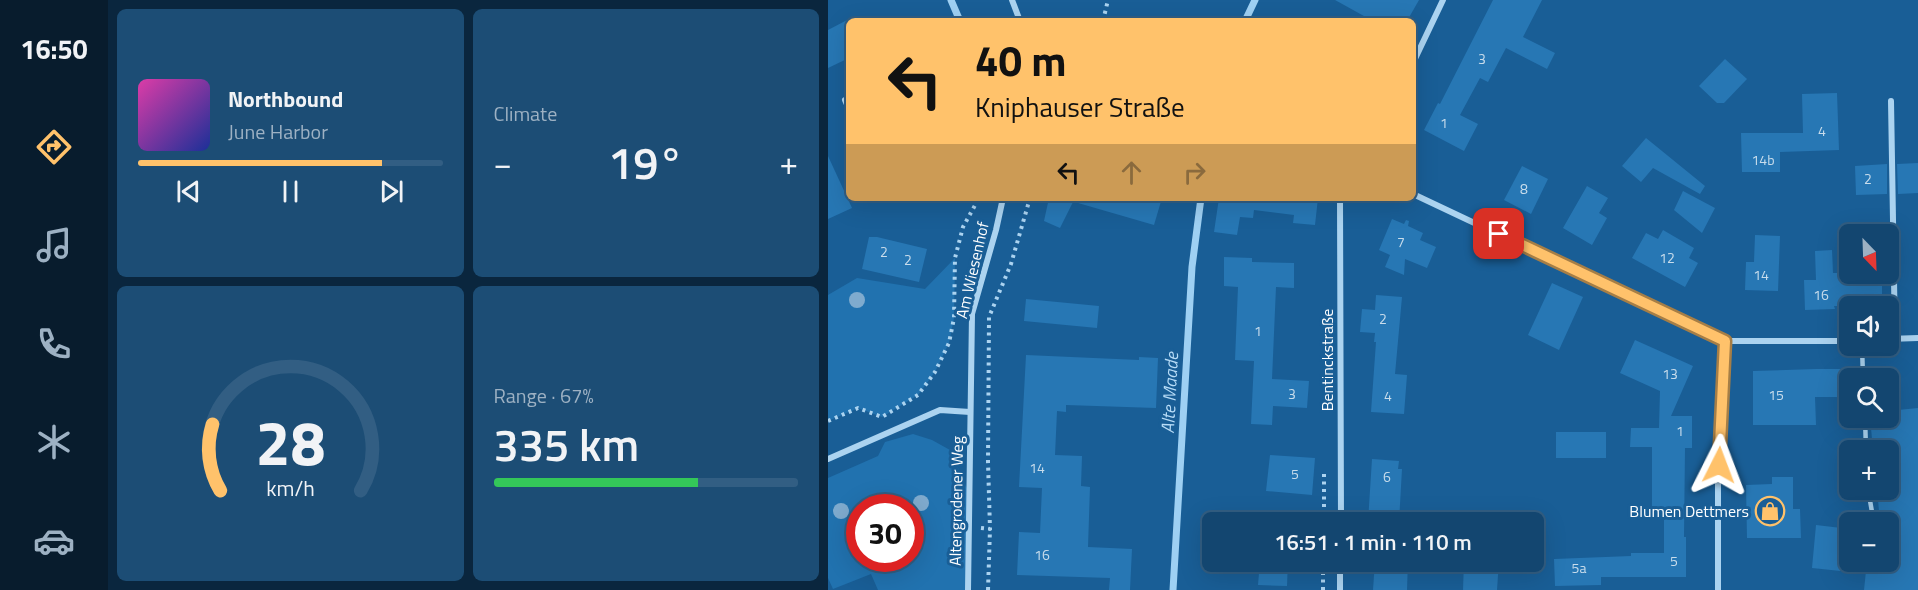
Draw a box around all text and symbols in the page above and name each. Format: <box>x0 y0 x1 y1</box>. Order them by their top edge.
text: 16:50 <box>20 28 88 69</box>
text: 40 m <box>975 28 1067 92</box>
icon: left <box>876 42 954 120</box>
house number: 3 <box>1478 48 1486 69</box>
text: Northbound <box>228 82 343 116</box>
text: Kniphauser Straße <box>975 86 1185 127</box>
text: Climate <box>494 98 557 129</box>
house number: 1 <box>1440 112 1448 133</box>
text: June Harbor <box>228 116 328 147</box>
house number: 4 <box>1818 120 1826 141</box>
icon: directions <box>33 126 75 168</box>
text: 19° <box>608 128 684 196</box>
text: − <box>494 138 512 188</box>
text: + <box>780 138 798 188</box>
house number: 14b <box>1751 149 1775 170</box>
icon: left <box>1052 156 1085 189</box>
icon: ahead <box>1115 156 1148 189</box>
icon: right <box>1178 156 1211 189</box>
house number: 2 <box>1864 168 1872 189</box>
icon: previous <box>172 175 205 208</box>
icon: pause <box>274 175 307 208</box>
icon: next <box>375 175 408 208</box>
house number: 8 <box>1520 178 1528 199</box>
pin <box>1473 208 1524 259</box>
icon: arrive <box>1482 217 1515 250</box>
street label: Am Wiesenhof <box>949 219 995 321</box>
icon: music <box>33 224 75 266</box>
north arrow <box>1839 224 1899 284</box>
map controls <box>1839 224 1899 572</box>
house number: 7 <box>1397 231 1405 252</box>
house number: 2 <box>880 241 888 262</box>
house number: 12 <box>1659 247 1675 268</box>
house number: 2 <box>904 249 912 270</box>
house number: 14 <box>1753 264 1769 285</box>
house number: 16 <box>1813 284 1829 305</box>
button: sound <box>1839 296 1899 356</box>
house number: 2 <box>1379 308 1387 329</box>
street label: Bentinckstraße <box>1315 309 1339 411</box>
house number: 1 <box>1254 320 1262 341</box>
icon: phone <box>33 323 75 365</box>
water label: Alte Maade <box>1154 350 1185 434</box>
house number: 13 <box>1662 363 1678 384</box>
button: search <box>1839 368 1899 428</box>
text: Range · 67% <box>494 380 594 411</box>
house number: 3 <box>1288 383 1296 404</box>
house number: 15 <box>1768 384 1784 405</box>
house number: 4 <box>1384 385 1392 406</box>
text: 28 <box>255 394 325 489</box>
text: 335 km <box>494 410 639 478</box>
house number: 1 <box>1676 420 1684 441</box>
icon: climate <box>33 421 75 463</box>
position arrow <box>1687 433 1751 497</box>
street label: Altengrodener Weg <box>943 436 969 566</box>
button: + <box>1839 440 1899 500</box>
house number: 14 <box>1029 457 1045 478</box>
house number: 5 <box>1291 463 1299 484</box>
house number: 6 <box>1383 466 1391 487</box>
text: km/h <box>266 472 315 504</box>
speed limit sign: 30 <box>846 494 924 572</box>
shop icon: Blumen Dettmers <box>1754 495 1786 527</box>
place label: Blumen Dettmers <box>1629 499 1749 523</box>
button: − <box>1839 512 1899 572</box>
icon: car <box>33 520 75 562</box>
text: 16:51 · 1 min · 110 m <box>1274 525 1472 559</box>
house number: 16 <box>1034 544 1050 565</box>
house number: 5 <box>1670 550 1678 571</box>
house number: 5a <box>1572 557 1586 578</box>

